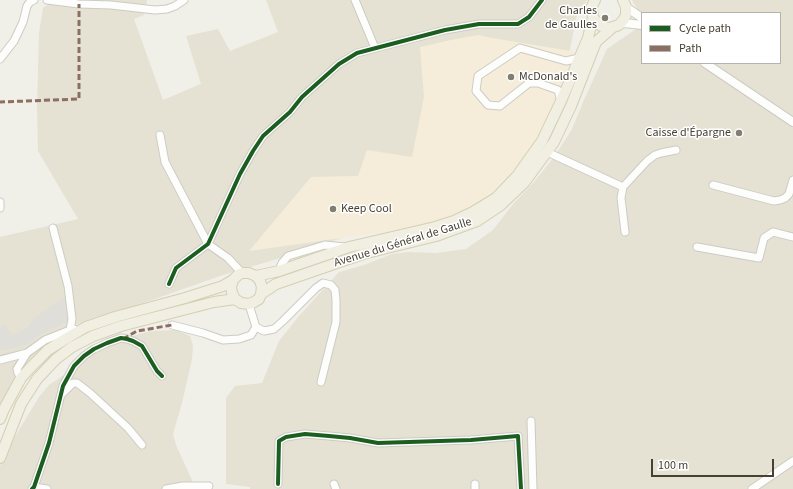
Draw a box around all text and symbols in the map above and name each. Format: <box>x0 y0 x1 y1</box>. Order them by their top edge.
place label: Charles de Gaulles <box>545 4 597 32</box>
legend <box>641 12 781 64</box>
marker: Charles de Gaulles <box>600 13 610 23</box>
text: Cycle path <box>679 20 731 37</box>
text: Path <box>679 40 702 57</box>
place label: McDonald's <box>519 70 577 84</box>
marker: McDonald's <box>506 72 516 82</box>
place label: Caisse d'Épargne <box>646 126 731 140</box>
marker: Caisse d'Épargne <box>734 128 744 138</box>
place label: Keep Cool <box>341 202 392 216</box>
marker: Keep Cool <box>328 204 338 214</box>
street label: Avenue du Général de Gaulle <box>332 215 474 271</box>
scale bar <box>653 451 776 477</box>
text: 100 m <box>658 457 688 474</box>

